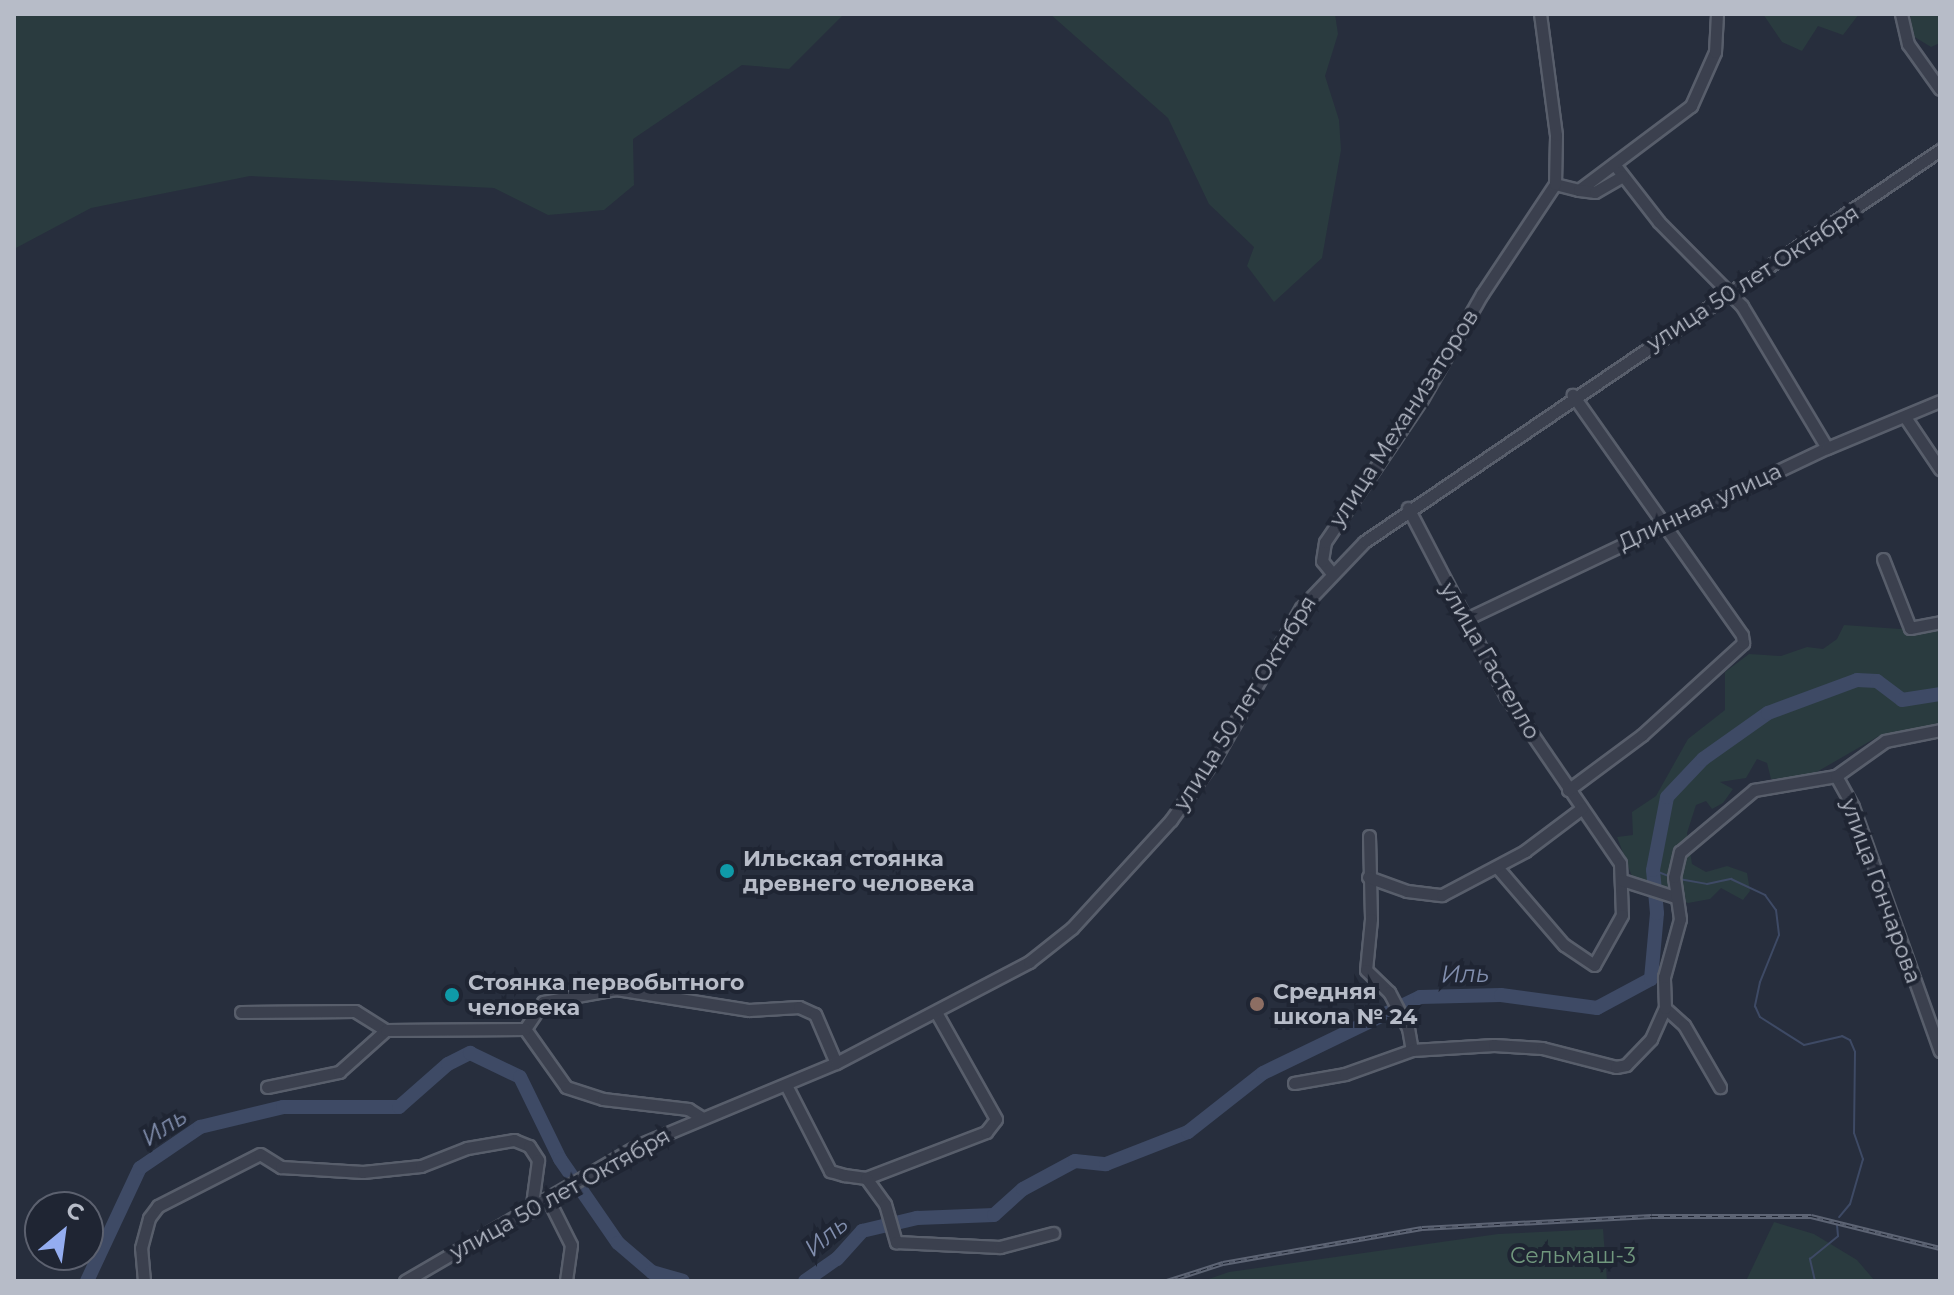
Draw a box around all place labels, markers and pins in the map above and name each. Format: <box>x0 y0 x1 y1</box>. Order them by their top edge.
place label: Ильская стоянка древнего человека <box>743 845 974 896</box>
marker: Ильская стоянка древнего человека <box>718 862 736 880</box>
place label: Стоянка первобытного человека <box>468 969 744 1020</box>
place label: Средняя школа № 24 <box>1273 978 1417 1030</box>
marker: Стоянка первобытного человека <box>443 986 461 1004</box>
marker: Средняя школа № 24 <box>1248 995 1266 1013</box>

